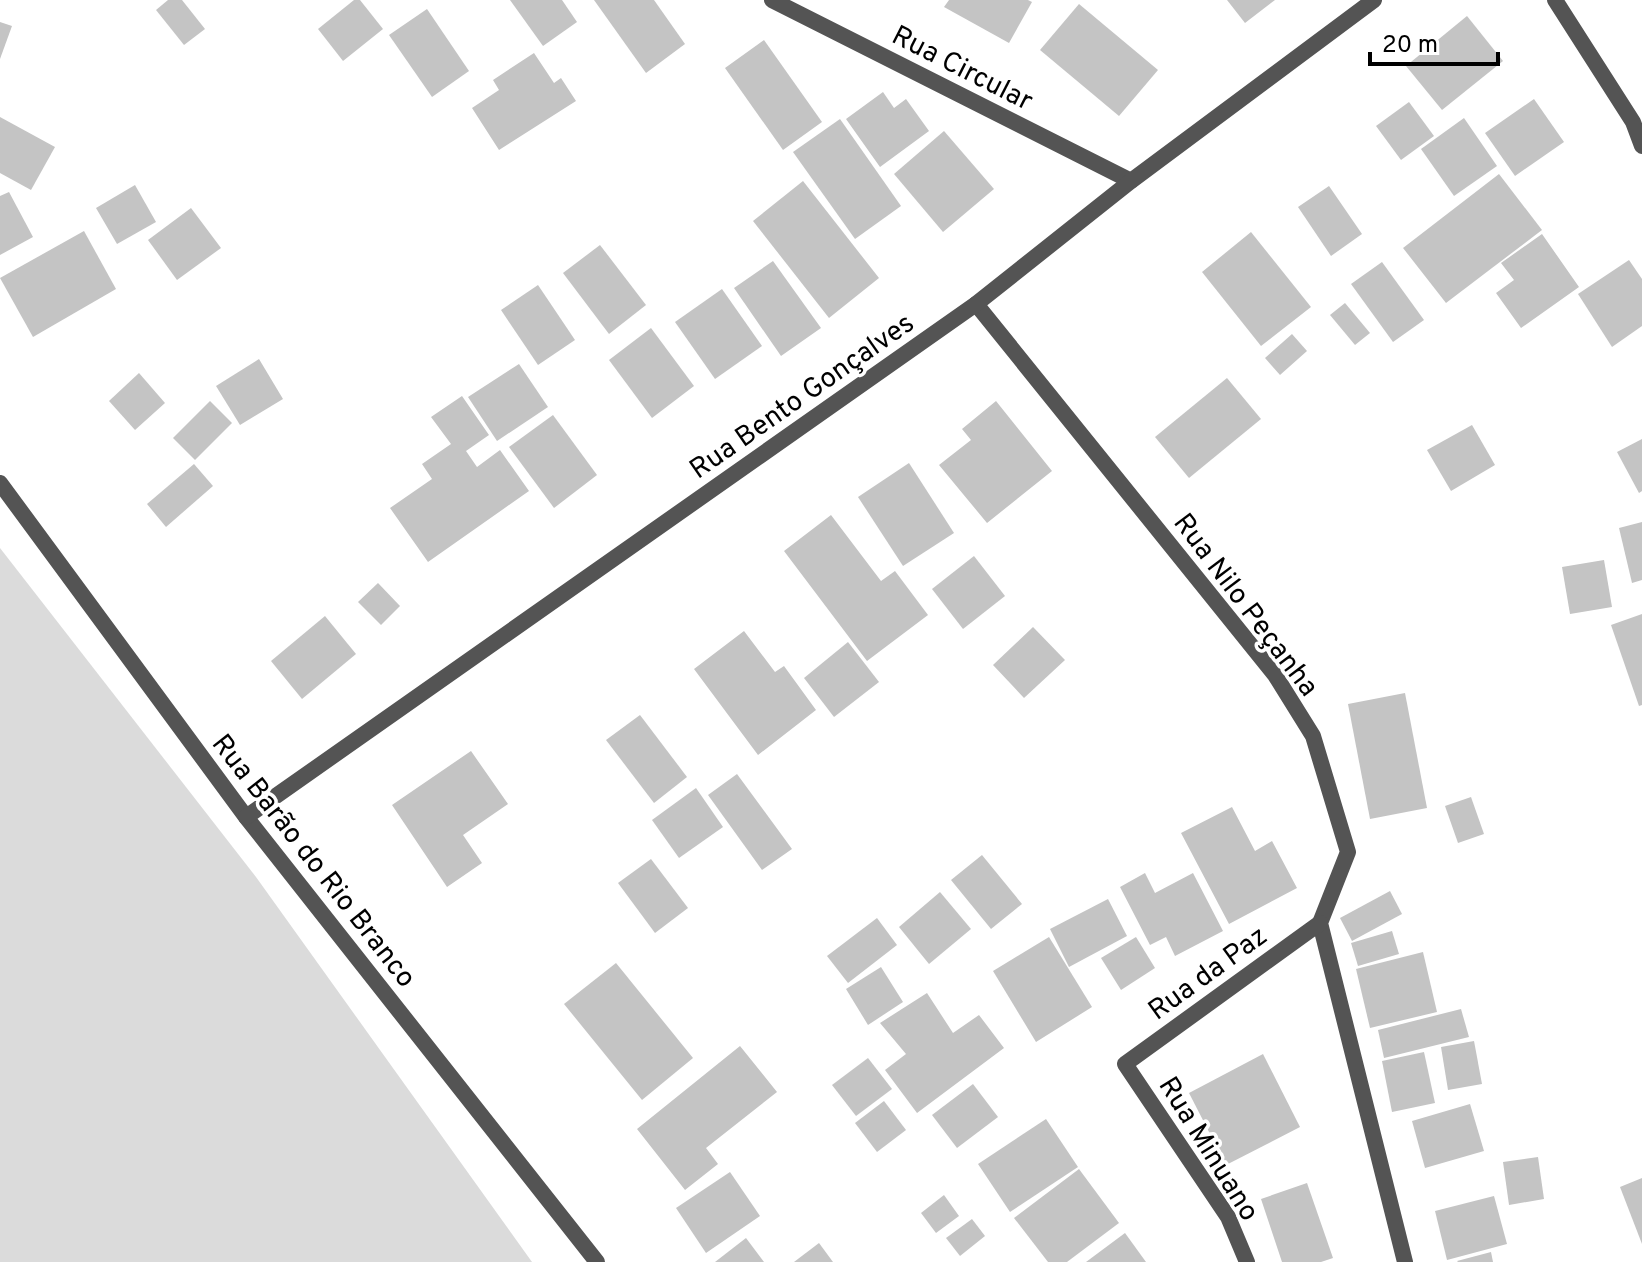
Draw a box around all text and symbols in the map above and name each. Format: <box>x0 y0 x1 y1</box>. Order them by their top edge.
scale bar <box>1370 16 1498 66</box>
street label: Rua Circular <box>885 19 1038 121</box>
text: 20 m <box>1382 31 1438 61</box>
street label: Rua Bento Gonçalves <box>683 306 922 489</box>
street label: Rua Nilo Peçanha <box>1164 507 1325 705</box>
street label: Rua Barão do Rio Branco <box>202 728 423 996</box>
street label: Rua da Paz <box>1142 919 1275 1030</box>
street label: Rua Minuano <box>1149 1071 1266 1229</box>

